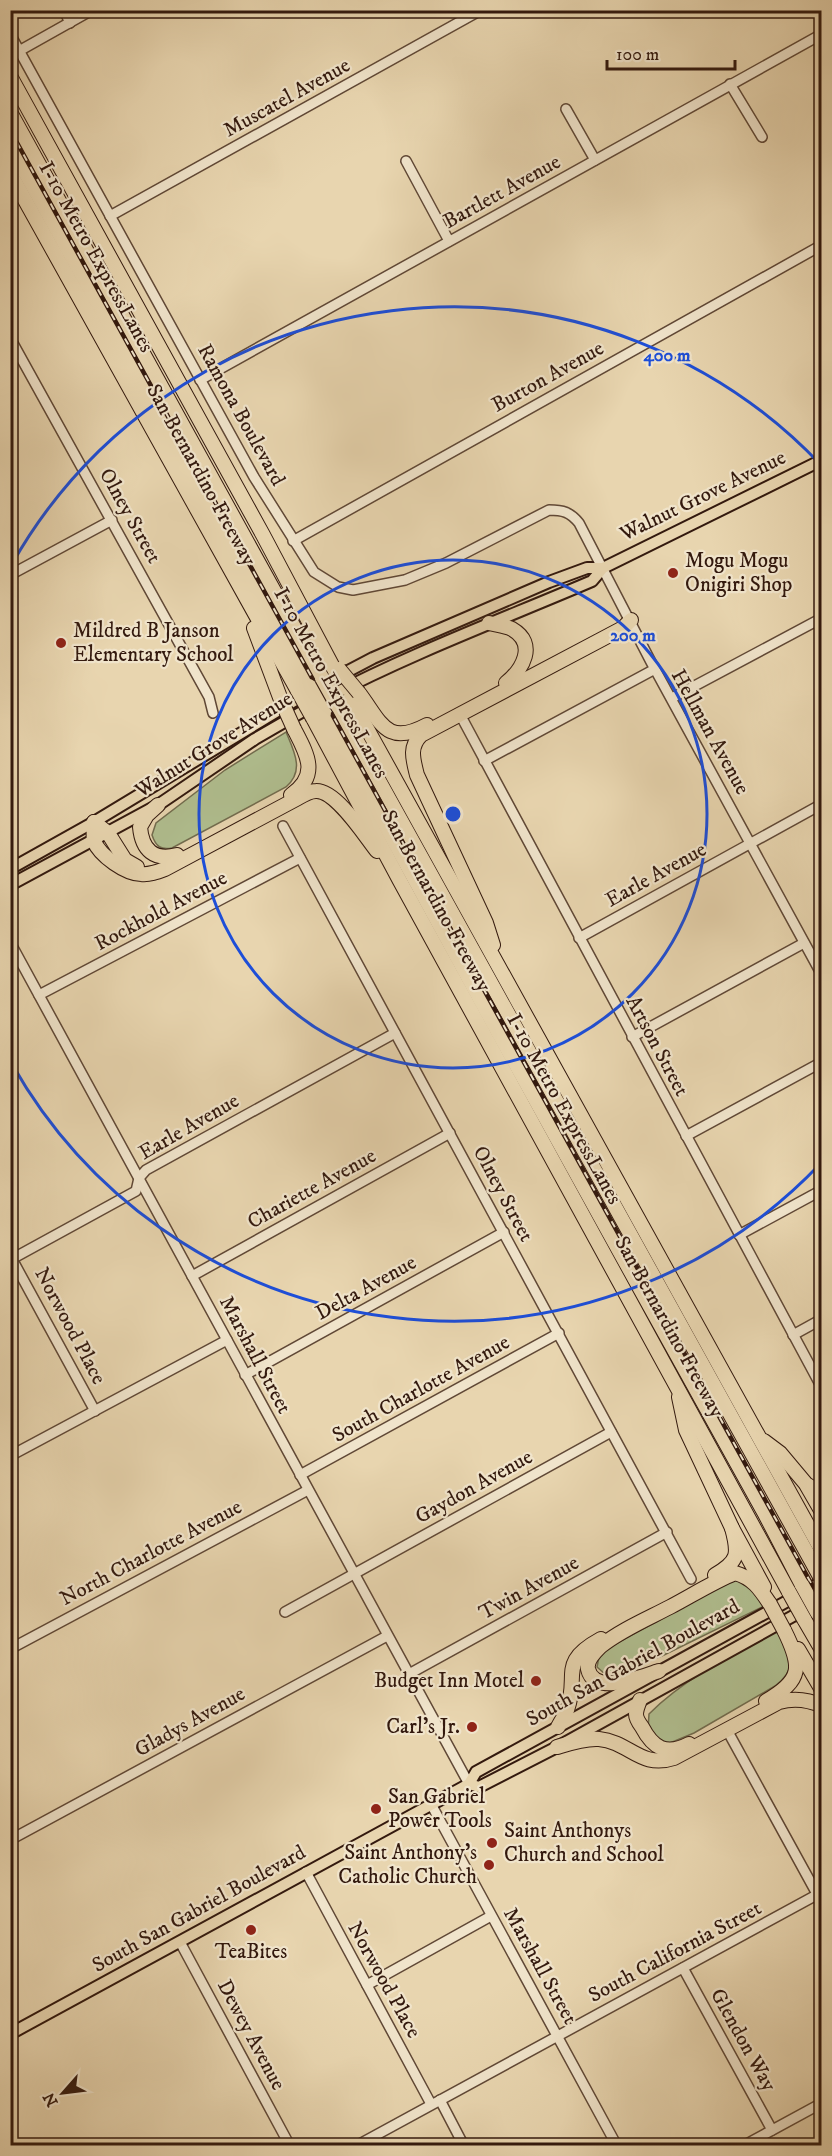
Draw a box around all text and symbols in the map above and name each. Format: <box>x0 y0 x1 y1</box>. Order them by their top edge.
scale bar <box>607 33 734 71</box>
text: 100 m <box>616 44 659 66</box>
street label: Muscatel Avenue <box>219 52 355 143</box>
street label: Bartlett Avenue <box>439 149 565 235</box>
street label: I-10 Metro ExpressLanes <box>33 157 159 357</box>
street label: Burton Avenue <box>487 335 609 418</box>
street label: Ramona Boulevard <box>191 340 291 491</box>
text: 400 m <box>642 345 691 367</box>
street label: San Bernardino Freeway <box>140 380 262 571</box>
street label: Walnut Grove Avenue <box>615 444 790 548</box>
street label: Olney Street <box>93 464 167 568</box>
place label: Mogu Mogu Onigiri Shop <box>685 548 792 598</box>
marker: Mogu Mogu Onigiri Shop <box>666 566 680 580</box>
street label: I-10 Metro ExpressLanes <box>268 583 394 783</box>
place label: Mildred B Janson Elementary School <box>73 618 234 668</box>
text: 200 m <box>610 625 656 647</box>
marker: Mildred B Janson Elementary School <box>54 636 68 650</box>
street label: Hellman Avenue <box>665 665 755 800</box>
street label: Walnut Grove Avenue <box>129 686 298 805</box>
centre of rings <box>443 804 463 824</box>
street label: San Bernardino Freeway <box>375 806 497 997</box>
street label: Earle Avenue <box>601 836 711 913</box>
street label: Rockhold Avenue <box>90 865 232 957</box>
street label: Artson Street <box>620 991 694 1101</box>
street label: I-10 Metro ExpressLanes <box>501 1009 627 1209</box>
street label: Earle Avenue <box>134 1088 244 1166</box>
street label: Olney Street <box>467 1142 539 1247</box>
street label: Chariette Avenue <box>243 1143 381 1235</box>
street label: San Bernardino Freeway <box>608 1232 730 1423</box>
street label: Delta Avenue <box>311 1250 421 1326</box>
street label: Norwood Place <box>28 1263 112 1389</box>
street label: Marshall Street <box>213 1292 297 1419</box>
street label: South Charlotte Avenue <box>328 1329 515 1449</box>
street label: Gaydon Avenue <box>411 1444 537 1530</box>
street label: North Charlotte Avenue <box>56 1494 247 1612</box>
street label: Twin Avenue <box>474 1550 584 1626</box>
street label: South San Gabriel Boulevard <box>522 1593 745 1733</box>
place label: Budget Inn Motel <box>374 1668 525 1694</box>
marker: Budget Inn Motel <box>529 1674 543 1688</box>
street label: Gladys Avenue <box>130 1681 250 1763</box>
place label: Carl's Jr. <box>386 1714 460 1740</box>
marker: Carl's Jr. <box>465 1720 479 1734</box>
place label: San Gabriel Power Tools <box>388 1784 492 1834</box>
marker: San Gabriel Power Tools <box>369 1802 383 1816</box>
place label: Saint Anthonys Church and School <box>504 1818 664 1868</box>
marker: Saint Anthonys Church and School <box>485 1836 499 1850</box>
street label: South San Gabriel Boulevard <box>88 1839 311 1979</box>
place label: Saint Anthony's Catholic Church <box>338 1840 477 1890</box>
marker: Saint Anthony's Catholic Church <box>482 1858 496 1872</box>
street label: South California Street <box>584 1895 766 2009</box>
street label: Marshall Street <box>497 1903 583 2029</box>
street label: Norwood Place <box>341 1917 427 2043</box>
marker: TeaBites <box>244 1923 258 1937</box>
place label: TeaBites <box>215 1939 287 1965</box>
street label: Dewey Avenue <box>211 1975 291 2095</box>
street label: Glendon Way <box>704 1984 782 2097</box>
north arrow <box>33 2063 93 2123</box>
text: N <box>39 2089 63 2110</box>

